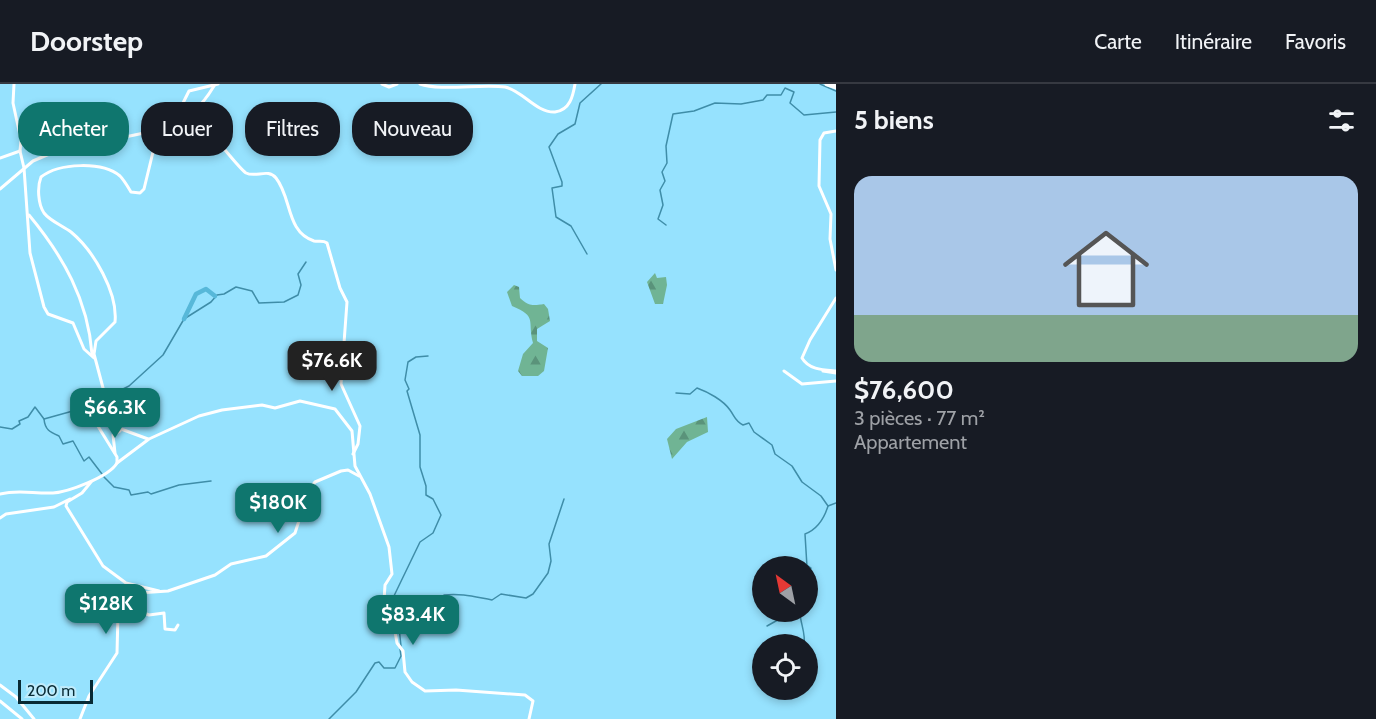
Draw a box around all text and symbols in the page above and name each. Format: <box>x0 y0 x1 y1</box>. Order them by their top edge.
text: Doorstep <box>30 24 143 58</box>
text: Carte <box>1094 29 1142 54</box>
text: Itinéraire <box>1175 29 1252 54</box>
text: Favoris <box>1285 29 1346 54</box>
chip: Acheter <box>18 102 129 156</box>
chip: Louer <box>141 102 233 156</box>
chip: Filtres <box>245 102 340 156</box>
chip: Nouveau <box>352 102 473 156</box>
text: 5 biens <box>854 104 934 136</box>
icon: filters <box>1325 104 1358 137</box>
icon: home <box>1052 215 1160 323</box>
pin: $76.6K <box>283 341 381 392</box>
text: $76.6K <box>302 348 362 372</box>
text: $76,600 <box>854 374 954 406</box>
pin: $66.3K <box>66 388 164 439</box>
text: $66.3K <box>84 395 146 419</box>
text: 3 pièces · 77 m² <box>854 406 985 430</box>
text: Appartement <box>854 430 967 454</box>
pin: $180K <box>236 483 320 534</box>
text: $180K <box>249 490 307 514</box>
north arrow <box>752 556 818 622</box>
map controls <box>752 556 818 700</box>
pin: $128K <box>64 584 148 635</box>
text: $128K <box>79 591 133 615</box>
pin: $83.4K <box>364 595 462 646</box>
text: $83.4K <box>381 602 445 626</box>
button: locate <box>752 634 818 700</box>
scale bar <box>18 677 93 704</box>
text: 200 m <box>27 681 75 700</box>

